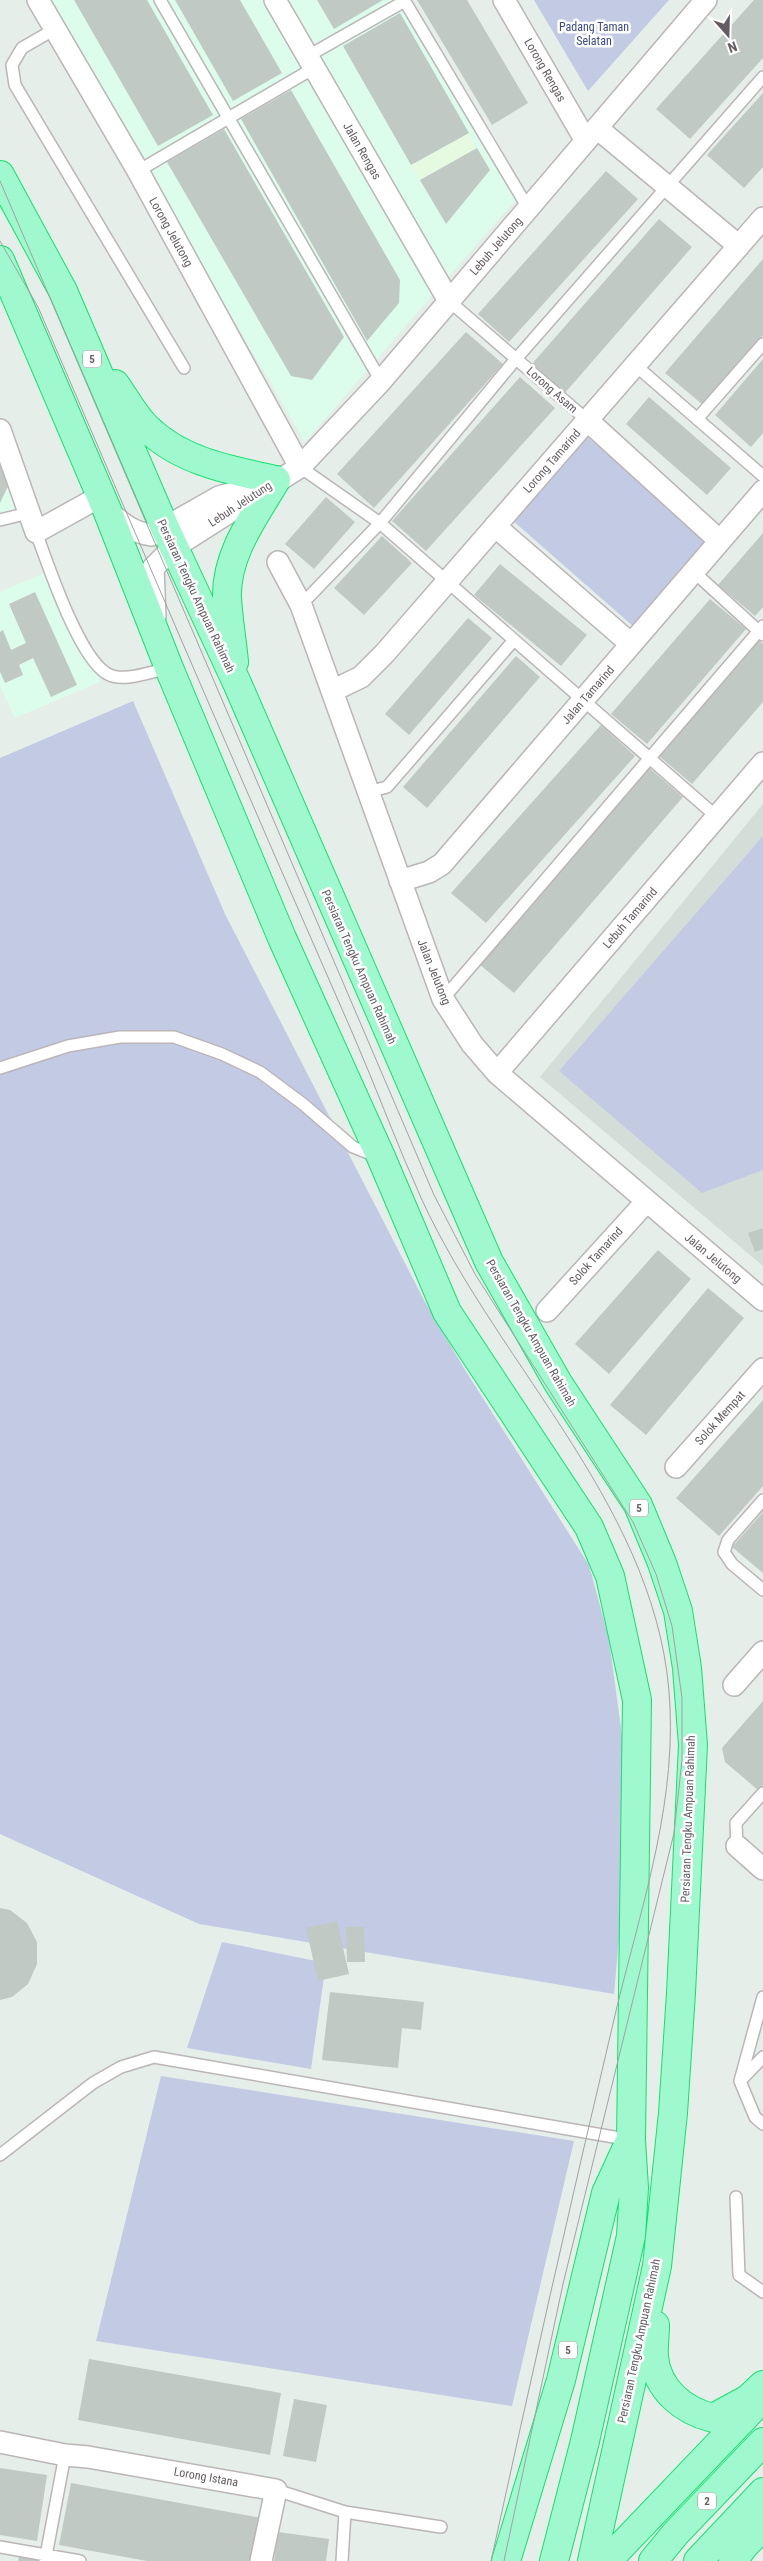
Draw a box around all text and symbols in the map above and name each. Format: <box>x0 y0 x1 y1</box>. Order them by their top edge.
north arrow <box>703 10 753 60</box>
park label: Padang Taman Selatan <box>559 20 629 48</box>
street label: Lorong Rengas <box>521 36 569 104</box>
text: N <box>726 38 739 56</box>
street label: Jalan Rengas <box>340 120 384 182</box>
street label: Lorong Jelutong <box>146 195 196 269</box>
street label: Lebuh Jelutong <box>467 214 525 278</box>
road number: 5 <box>83 350 101 368</box>
street label: Lorong Asam <box>524 364 580 416</box>
street label: Lorong Tamarind <box>521 426 583 496</box>
street label: Lebuh Jelutung <box>206 478 274 530</box>
street label: Persiaran Tengku Ampuan Rahimah <box>154 517 238 675</box>
street label: Jalan Tamarind <box>559 663 617 727</box>
street label: Lebuh Tamarind <box>600 885 660 951</box>
street label: Persiaran Tengku Ampuan Rahimah <box>319 888 400 1047</box>
street label: Jalan Jelutong <box>414 937 454 1007</box>
street label: Solok Tamarind <box>566 1224 626 1288</box>
street label: Jalan Jelutong <box>682 1230 744 1286</box>
street label: Persiaran Tengku Ampuan Rahimah <box>483 1257 579 1409</box>
street label: Solok Mempat <box>692 1388 748 1448</box>
road number: 5 <box>630 1500 648 1516</box>
street label: Persiaran Tengku Ampuan Rahimah <box>678 1735 698 1903</box>
street label: Persiaran Tengku Ampuan Rahimah <box>615 2257 663 2424</box>
road number: 5 <box>559 2342 577 2358</box>
street label: Lorong Istana <box>173 2464 240 2490</box>
road number: 2 <box>698 2492 716 2510</box>

